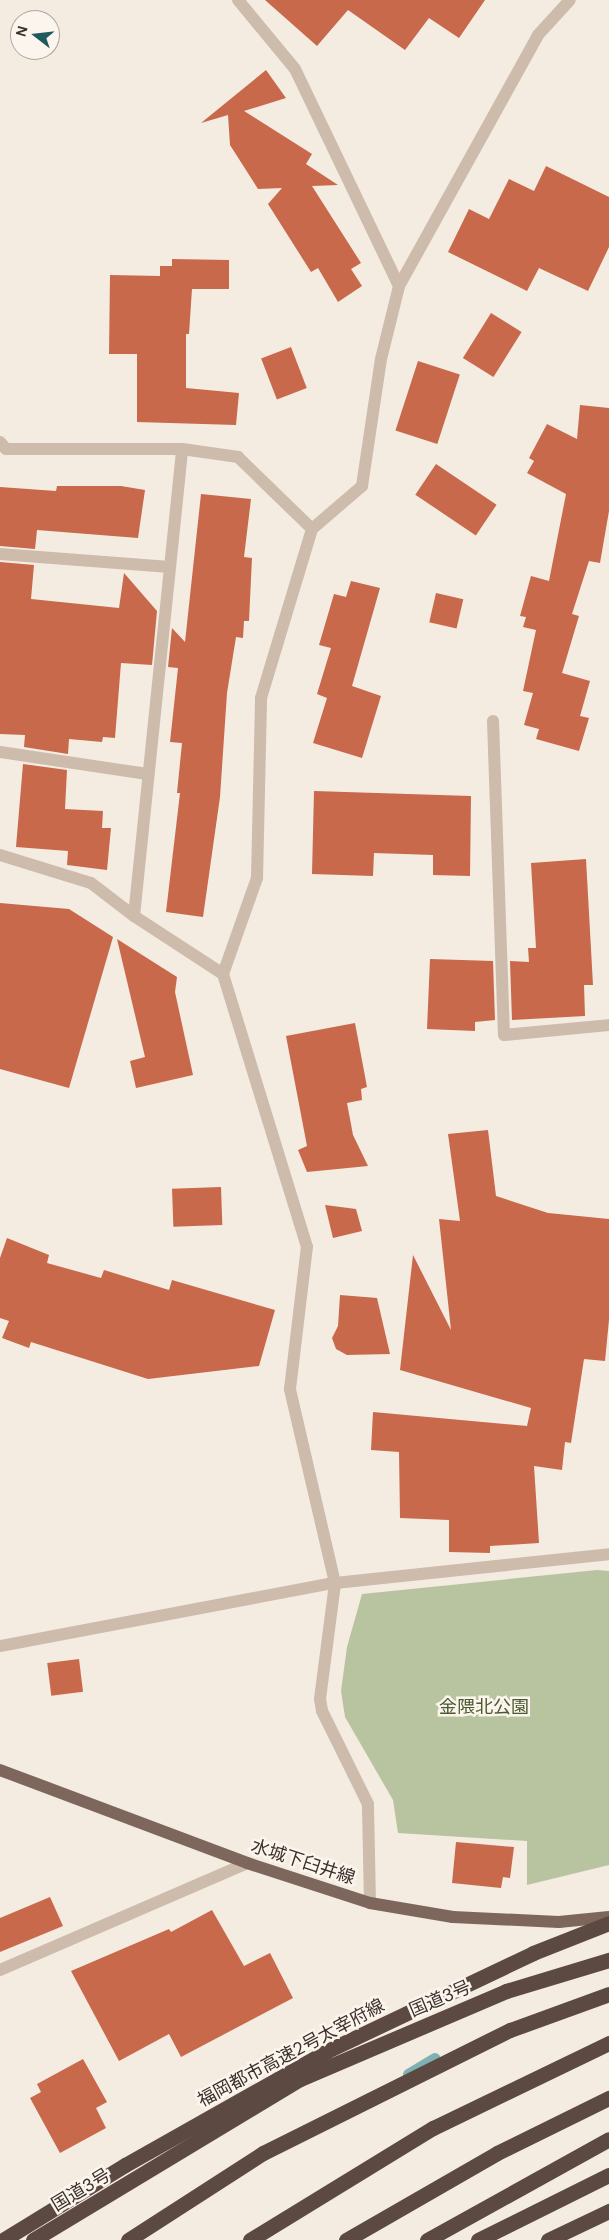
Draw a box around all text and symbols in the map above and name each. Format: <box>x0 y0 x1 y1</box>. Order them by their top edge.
north arrow <box>10 10 60 60</box>
text: N <box>11 24 32 39</box>
park label: 金隈北公園 <box>439 1696 529 1718</box>
street label: 水城下臼井線 <box>248 1835 358 1889</box>
street label: 国道3号 <box>406 1976 474 2022</box>
street label: 福岡都市高速2号太宰府線 <box>194 1995 388 2111</box>
street label: 国道3号 <box>48 2164 114 2216</box>

